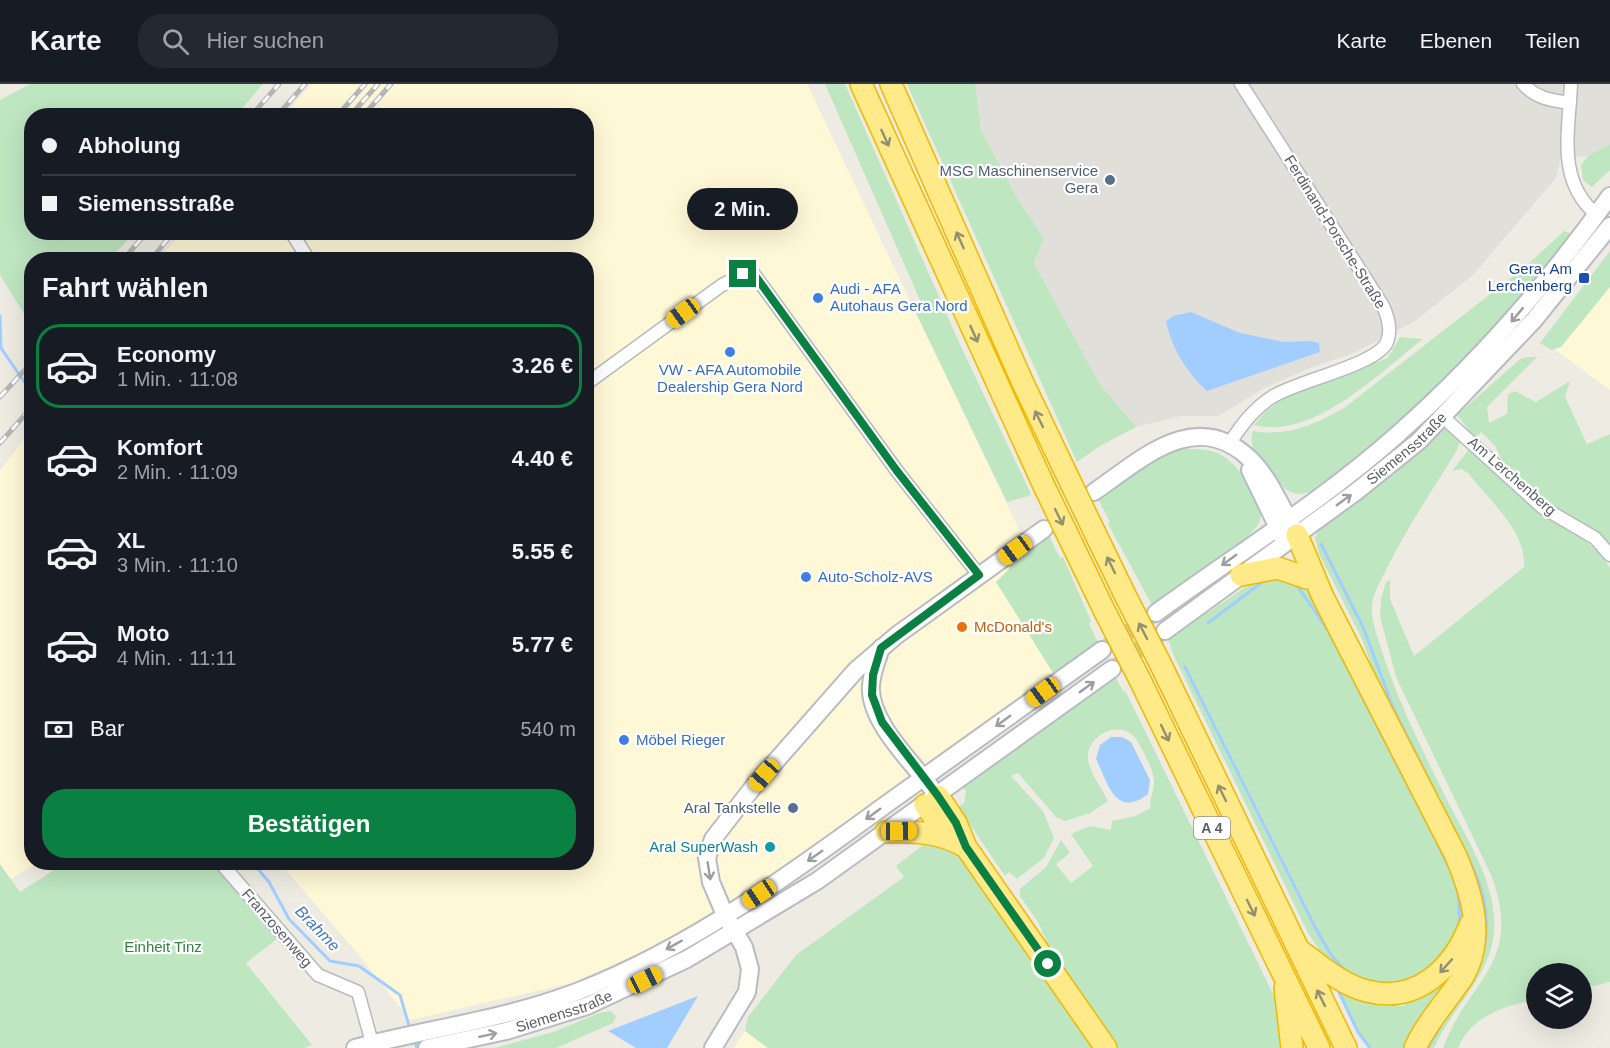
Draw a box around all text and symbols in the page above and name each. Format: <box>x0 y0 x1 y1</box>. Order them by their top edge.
search box <box>138 14 558 68</box>
text: Karte <box>30 25 102 56</box>
icon: search <box>159 25 192 58</box>
text: Hier suchen <box>207 28 324 53</box>
text: Karte <box>1337 29 1387 52</box>
text: Ebenen <box>1420 29 1492 52</box>
text: Teilen <box>1525 29 1580 52</box>
one-way arrow <box>879 128 891 146</box>
text: Abholung <box>78 133 181 158</box>
street label: Ferdinand-Porsche-Straße <box>1281 152 1390 312</box>
place label: MSG Maschinenservice Gera <box>940 162 1099 196</box>
marker: MSG Maschinenservice Gera <box>1103 173 1117 187</box>
callout: 2 Min. <box>688 187 798 229</box>
text: Siemensstraße <box>78 191 235 216</box>
text: 2 Min. <box>714 198 771 220</box>
one-way arrow <box>954 232 966 250</box>
route end <box>729 260 756 287</box>
place label: Gera, Am Lerchenberg <box>1488 260 1572 294</box>
marker: Gera, Am Lerchenberg <box>1577 271 1591 285</box>
text: Fahrt wählen <box>42 273 209 303</box>
place label: Audi - AFA Autohaus Gera Nord <box>830 280 968 314</box>
marker: Audi - AFA Autohaus Gera Nord <box>811 291 825 305</box>
car <box>663 295 703 331</box>
one-way arrow <box>1511 307 1524 323</box>
one-way arrow <box>968 325 980 343</box>
icon: car <box>45 339 99 393</box>
text: Economy <box>117 342 216 367</box>
marker: VW - AFA Automobile Dealership Gera Nord <box>723 345 737 359</box>
text: 3.26 € <box>512 353 573 378</box>
place label: VW - AFA Automobile Dealership Gera Nord <box>657 361 803 395</box>
text: 1 Min. · 11:08 <box>117 368 238 390</box>
street label: Siemensstraße <box>1363 409 1450 488</box>
one-way arrow <box>1033 410 1045 428</box>
icon: car <box>45 432 99 486</box>
street label: Am Lerchenberg <box>1465 433 1560 518</box>
text: Komfort <box>117 435 203 460</box>
text: 4.40 € <box>512 446 573 471</box>
text: 2 Min. · 11:09 <box>117 461 238 483</box>
one-way arrow <box>1336 494 1352 507</box>
one-way arrow <box>1053 508 1065 525</box>
icon: car <box>45 525 99 579</box>
text: XL <box>117 528 145 553</box>
car <box>995 532 1035 568</box>
text: 5.55 € <box>512 539 573 564</box>
text: 3 Min. · 11:10 <box>117 554 238 576</box>
one-way arrow <box>1221 554 1237 566</box>
one-way arrow <box>1104 557 1116 575</box>
place label: Auto-Scholz-AVS <box>818 568 933 585</box>
marker: Auto-Scholz-AVS <box>799 570 813 584</box>
icon: car <box>45 618 99 672</box>
place label: McDonald's <box>974 618 1052 635</box>
marker: McDonald's <box>955 620 969 634</box>
text: Moto <box>117 621 170 646</box>
one-way arrow <box>1137 622 1149 640</box>
text: 5.77 € <box>512 632 573 657</box>
text: 4 Min. · 11:11 <box>117 647 236 669</box>
car <box>1023 674 1063 710</box>
one-way arrow <box>1078 681 1094 693</box>
icon: cash <box>42 713 75 746</box>
one-way arrow <box>995 715 1011 727</box>
text: Bar <box>90 716 124 741</box>
text: 540 m <box>520 718 576 740</box>
one-way arrow <box>1160 723 1172 741</box>
place label: Möbel Rieger <box>636 731 725 748</box>
marker: Möbel Rieger <box>617 733 631 747</box>
car <box>745 756 783 794</box>
one-way arrow <box>1216 785 1228 803</box>
button: Bestätigen <box>42 789 576 858</box>
place label: Aral Tankstelle <box>684 799 781 816</box>
marker: Aral Tankstelle <box>786 801 800 815</box>
one-way arrow <box>866 808 882 820</box>
road number: A 4 <box>1194 817 1230 839</box>
car <box>881 822 917 840</box>
place label: Aral SuperWash <box>649 838 758 855</box>
marker: Aral SuperWash <box>763 840 777 854</box>
one-way arrow <box>807 850 823 862</box>
one-way arrow <box>704 860 715 880</box>
car <box>739 876 779 912</box>
street label: Franzosenweg <box>239 885 316 970</box>
one-way arrow <box>1246 898 1258 916</box>
water label: Brahme <box>292 902 343 954</box>
park label: Einheit Tinz <box>124 938 202 955</box>
one-way arrow <box>666 939 683 951</box>
route start <box>1034 950 1061 977</box>
one-way arrow <box>1439 959 1453 974</box>
map controls <box>1526 963 1592 1029</box>
button: layers <box>1526 963 1592 1029</box>
car <box>625 964 665 996</box>
street label: Siemensstraße <box>514 986 615 1035</box>
one-way arrow <box>1315 990 1327 1007</box>
one-way arrow <box>478 1028 497 1040</box>

